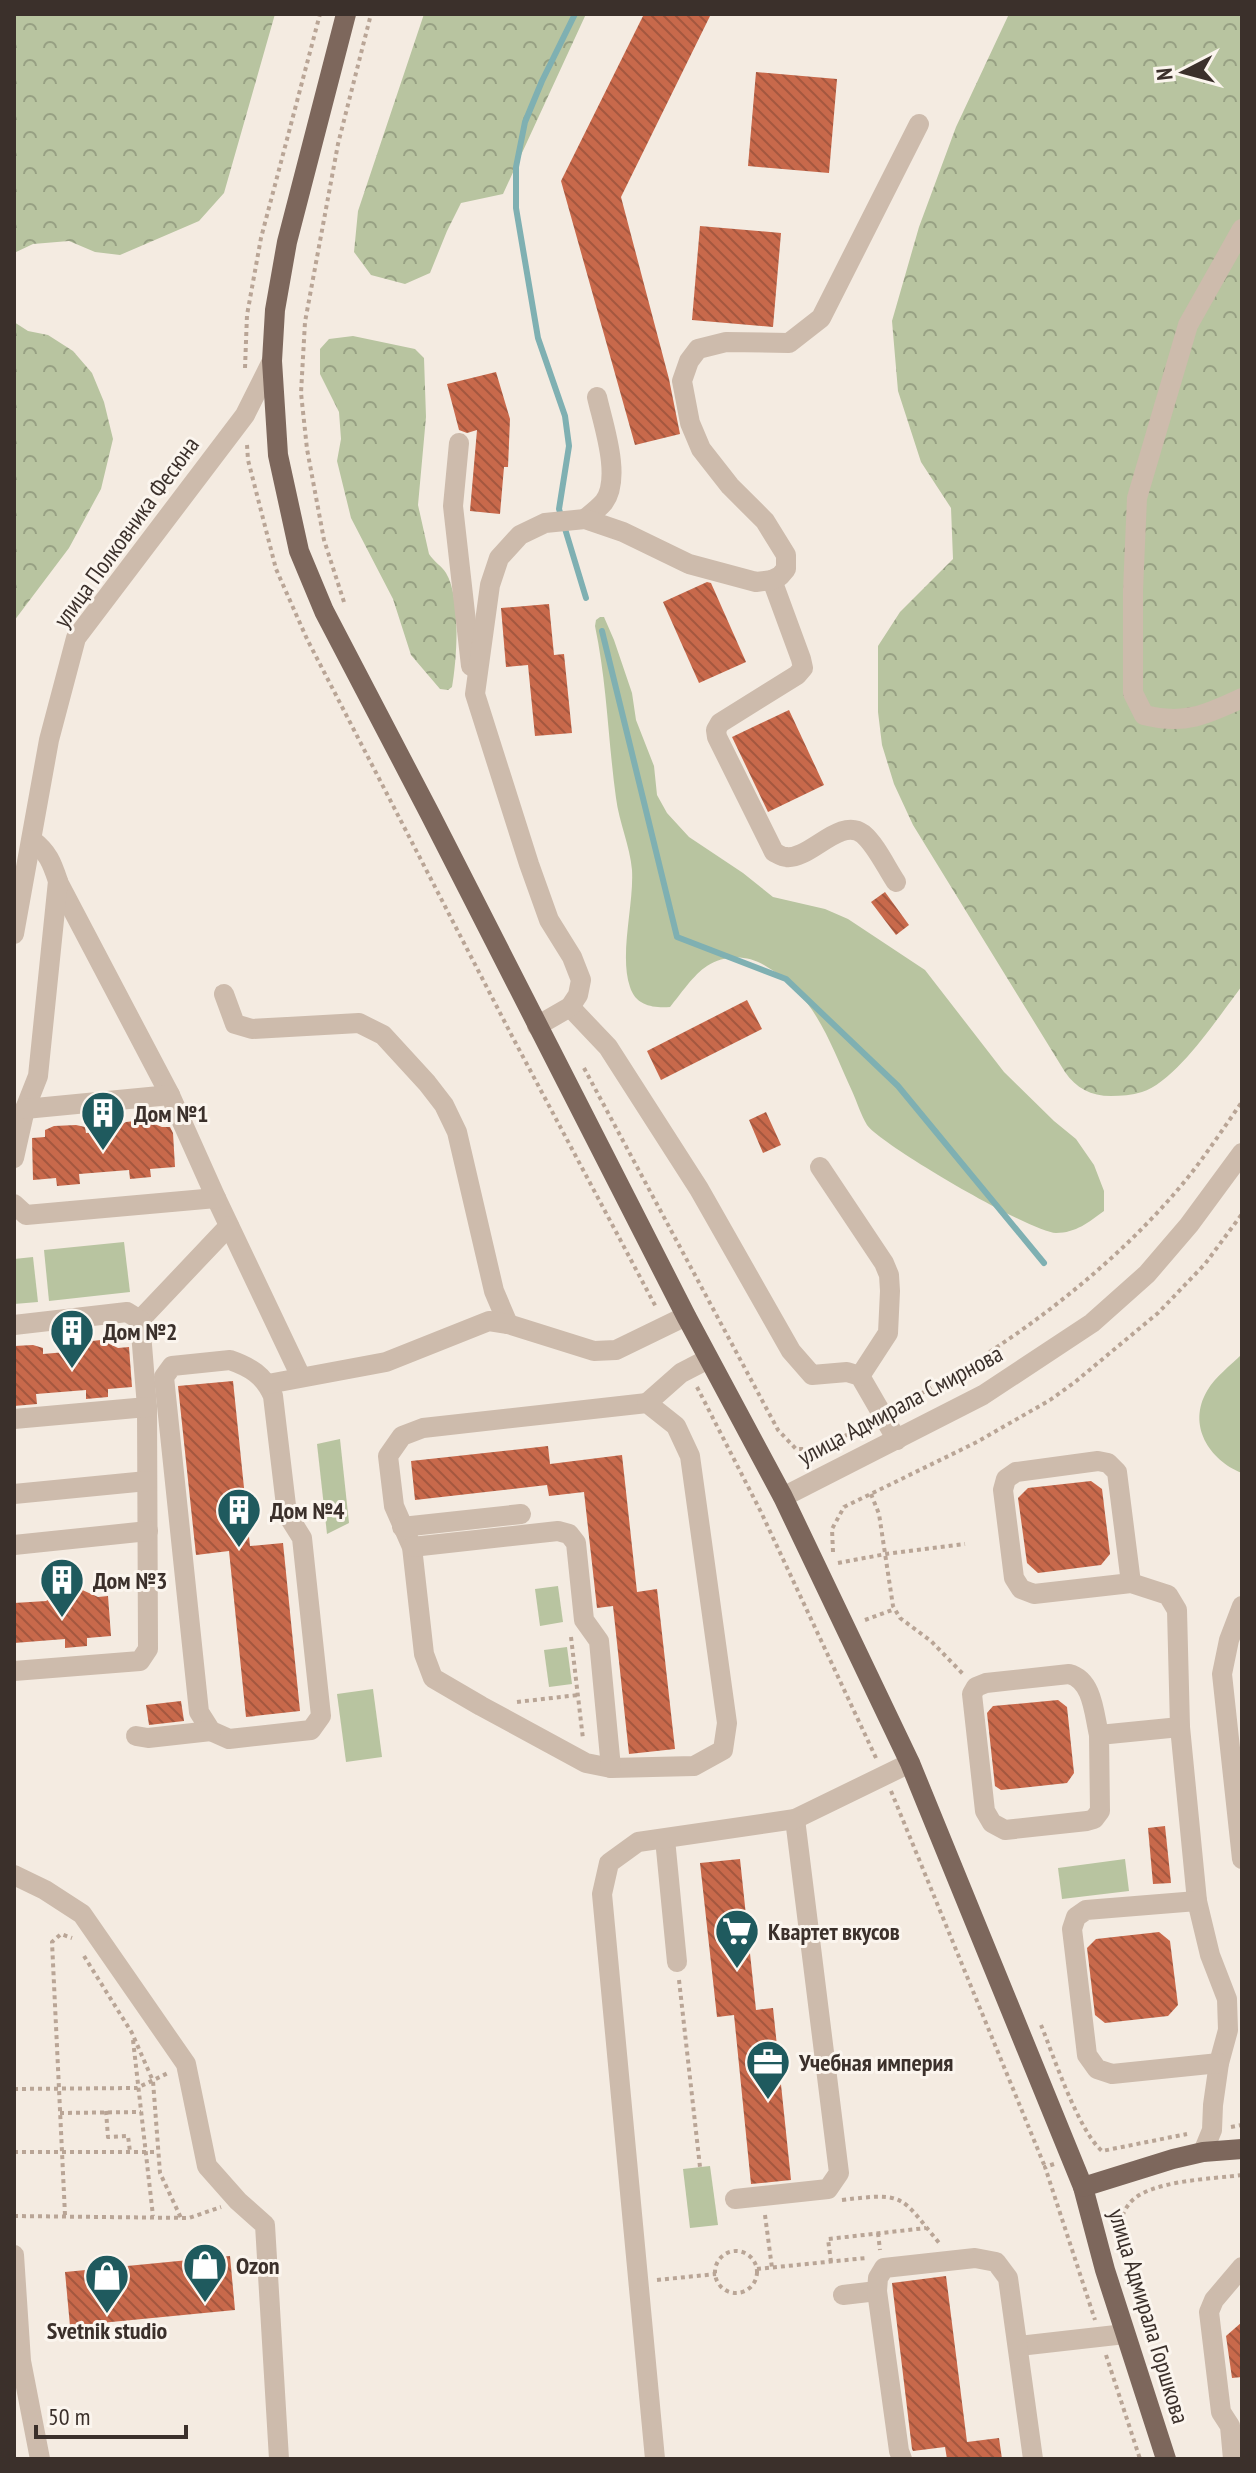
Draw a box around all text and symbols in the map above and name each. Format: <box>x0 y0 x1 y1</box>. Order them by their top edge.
north arrow <box>1144 32 1224 112</box>
text: N <box>1150 67 1179 81</box>
street label: улица Полковника Фесюна <box>46 430 206 634</box>
building icon: Дом №1 <box>79 1089 127 1152</box>
place label: Дом №1 <box>134 1098 208 1129</box>
building icon: Дом №2 <box>48 1307 96 1370</box>
place label: Дом №2 <box>103 1316 177 1347</box>
street label: улица Адмирала Смирнова <box>792 1338 1008 1472</box>
building icon: Дом №4 <box>215 1486 263 1549</box>
place label: Дом №4 <box>270 1495 345 1526</box>
building icon: Дом №3 <box>38 1556 86 1619</box>
place label: Дом №3 <box>93 1565 167 1596</box>
supermarket icon: Квартет вкусов <box>713 1907 761 1970</box>
place label: Квартет вкусов <box>768 1916 900 1947</box>
office icon: Учебная империя <box>744 2038 792 2101</box>
place label: Учебная империя <box>798 2047 953 2078</box>
street label: улица Адмирала Горшкова <box>1102 2205 1196 2427</box>
shop icon: Ozon <box>181 2241 229 2304</box>
place label: Ozon <box>236 2250 279 2281</box>
shop icon: Svetnik studio <box>83 2252 131 2315</box>
place label: Svetnik studio <box>47 2315 168 2346</box>
scale bar <box>36 2389 186 2439</box>
text: 50 m <box>48 2401 90 2432</box>

